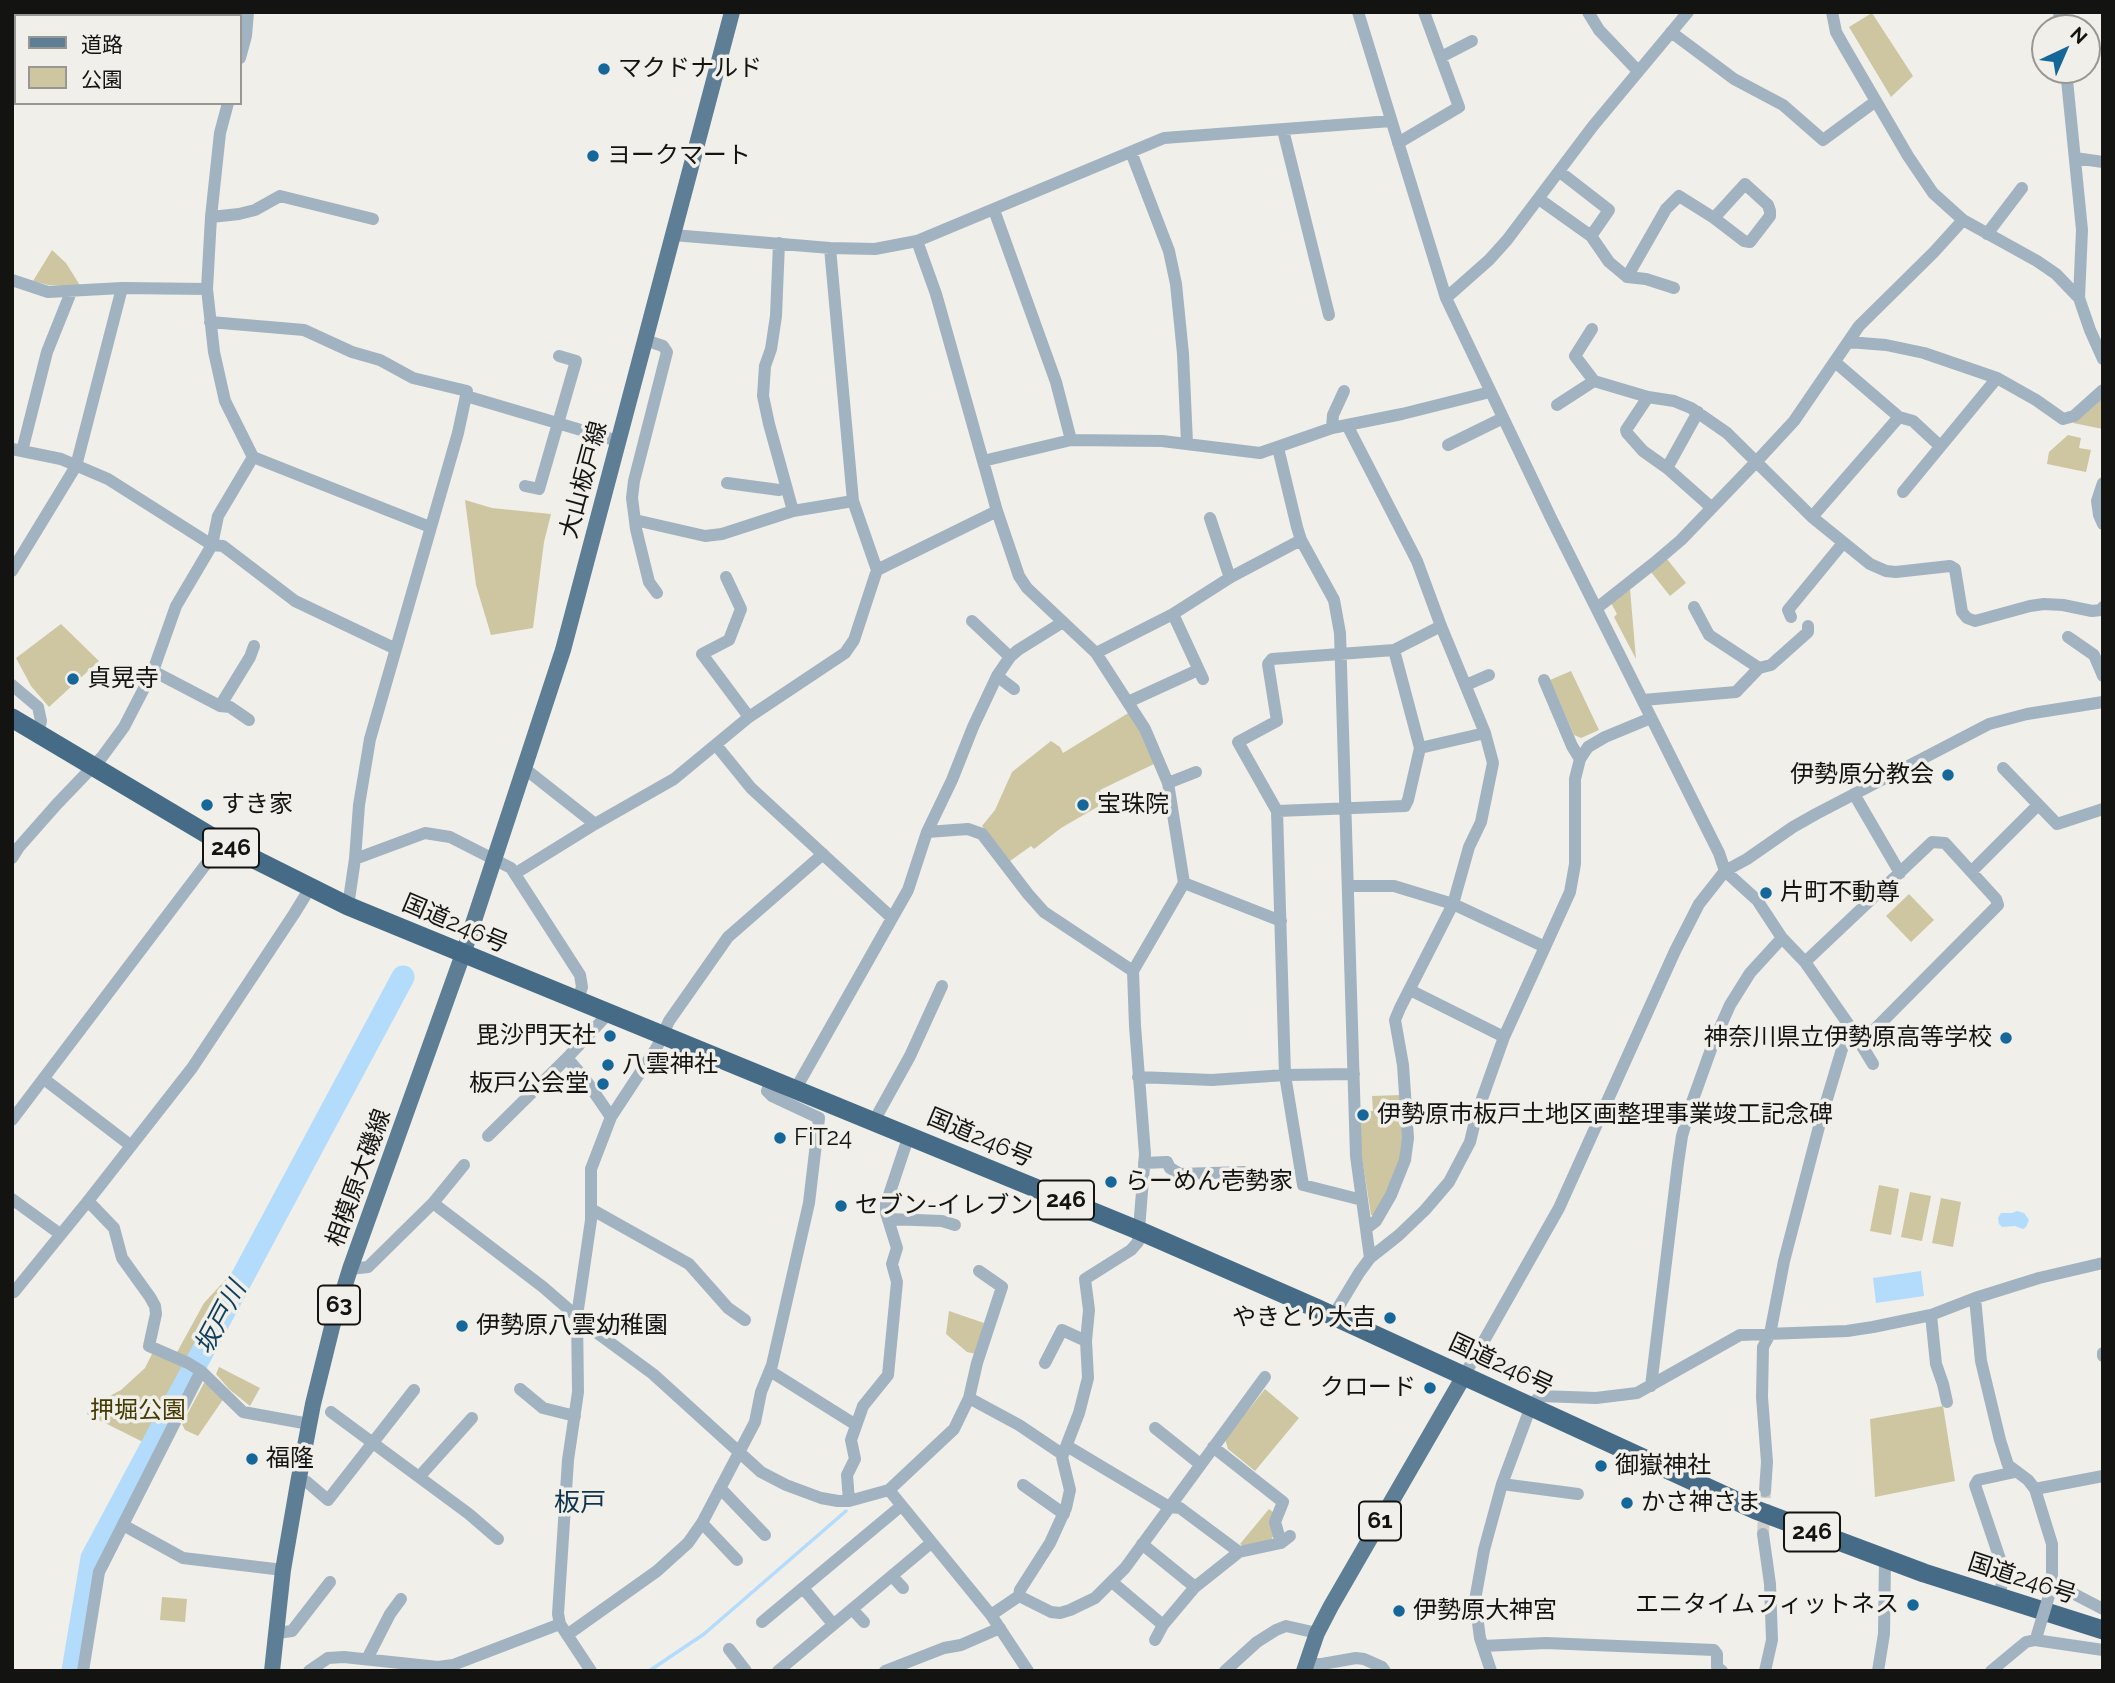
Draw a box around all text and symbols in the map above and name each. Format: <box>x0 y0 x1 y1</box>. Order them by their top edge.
legend <box>14 14 242 105</box>
north arrow <box>2031 14 2101 84</box>
text: N <box>2066 22 2092 48</box>
text: 道路 <box>81 32 123 57</box>
place label: マクドナルド <box>618 55 762 83</box>
marker: マクドナルド <box>596 61 612 77</box>
text: 公園 <box>81 67 123 92</box>
place label: ヨークマート <box>607 142 751 170</box>
marker: ヨークマート <box>585 148 601 164</box>
street label: 大山板戸線 <box>555 418 613 542</box>
place label: 貞晃寺 <box>87 665 159 693</box>
marker: 貞晃寺 <box>65 671 81 687</box>
place label: 伊勢原分教会 <box>1790 761 1934 789</box>
marker: 伊勢原分教会 <box>1940 767 1956 783</box>
place label: すき家 <box>221 791 293 819</box>
place label: 宝珠院 <box>1097 791 1169 819</box>
marker: すき家 <box>199 797 215 813</box>
marker: 宝珠院 <box>1075 797 1091 813</box>
road number: 246 <box>203 828 259 868</box>
place label: 片町不動尊 <box>1780 879 1900 907</box>
marker: 片町不動尊 <box>1758 885 1774 901</box>
street label: 国道246号 <box>398 889 512 959</box>
place label: 毘沙門天社 <box>476 1022 596 1050</box>
place label: 神奈川県立伊勢原高等学校 <box>1704 1024 1992 1052</box>
marker: 毘沙門天社 <box>602 1028 618 1044</box>
marker: 神奈川県立伊勢原高等学校 <box>1998 1030 2014 1046</box>
place label: 八雲神社 <box>622 1051 718 1079</box>
marker: 八雲神社 <box>600 1057 616 1073</box>
place label: 板戸公会堂 <box>469 1070 589 1098</box>
marker: 板戸公会堂 <box>595 1076 611 1092</box>
place label: 伊勢原市板戸土地区画整理事業竣工記念碑 <box>1377 1101 1833 1129</box>
street label: 国道246号 <box>923 1103 1037 1173</box>
street label: 相模原大磯線 <box>321 1105 397 1251</box>
marker: 伊勢原市板戸土地区画整理事業竣工記念碑 <box>1355 1107 1371 1123</box>
place label: FiT24 <box>794 1124 852 1152</box>
marker: FiT24 <box>772 1130 788 1146</box>
place label: らーめん壱勢家 <box>1125 1168 1293 1196</box>
marker: らーめん壱勢家 <box>1103 1174 1119 1190</box>
road number: 246 <box>1038 1180 1094 1219</box>
place label: セブン-イレブン <box>855 1192 1033 1220</box>
marker: セブン-イレブン <box>833 1198 849 1214</box>
water label: 坂戸川 <box>189 1276 253 1360</box>
road number: 63 <box>318 1286 360 1324</box>
place label: やきとり大吉 <box>1232 1304 1376 1332</box>
marker: やきとり大吉 <box>1382 1310 1398 1326</box>
place label: 伊勢原八雲幼稚園 <box>476 1312 668 1340</box>
marker: 伊勢原八雲幼稚園 <box>454 1318 470 1334</box>
street label: 国道246号 <box>1444 1328 1558 1402</box>
place label: クロード <box>1320 1374 1416 1402</box>
marker: クロード <box>1422 1380 1438 1396</box>
park label: 押堀公園 <box>90 1397 186 1425</box>
place label: 福隆 <box>266 1445 314 1473</box>
marker: 福隆 <box>244 1451 260 1467</box>
place label: 御嶽神社 <box>1615 1452 1711 1480</box>
marker: 御嶽神社 <box>1593 1458 1609 1474</box>
district label: 板戸 <box>554 1487 606 1519</box>
place label: かさ神さま <box>1641 1489 1761 1517</box>
marker: かさ神さま <box>1619 1495 1635 1511</box>
road number: 61 <box>1359 1502 1401 1540</box>
road number: 246 <box>1784 1512 1840 1552</box>
street label: 国道246号 <box>1964 1548 2080 1610</box>
place label: エニタイムフィットネス <box>1635 1591 1899 1619</box>
place label: 伊勢原大神宮 <box>1413 1597 1557 1625</box>
marker: エニタイムフィットネス <box>1905 1597 1921 1613</box>
marker: 伊勢原大神宮 <box>1391 1603 1407 1619</box>

